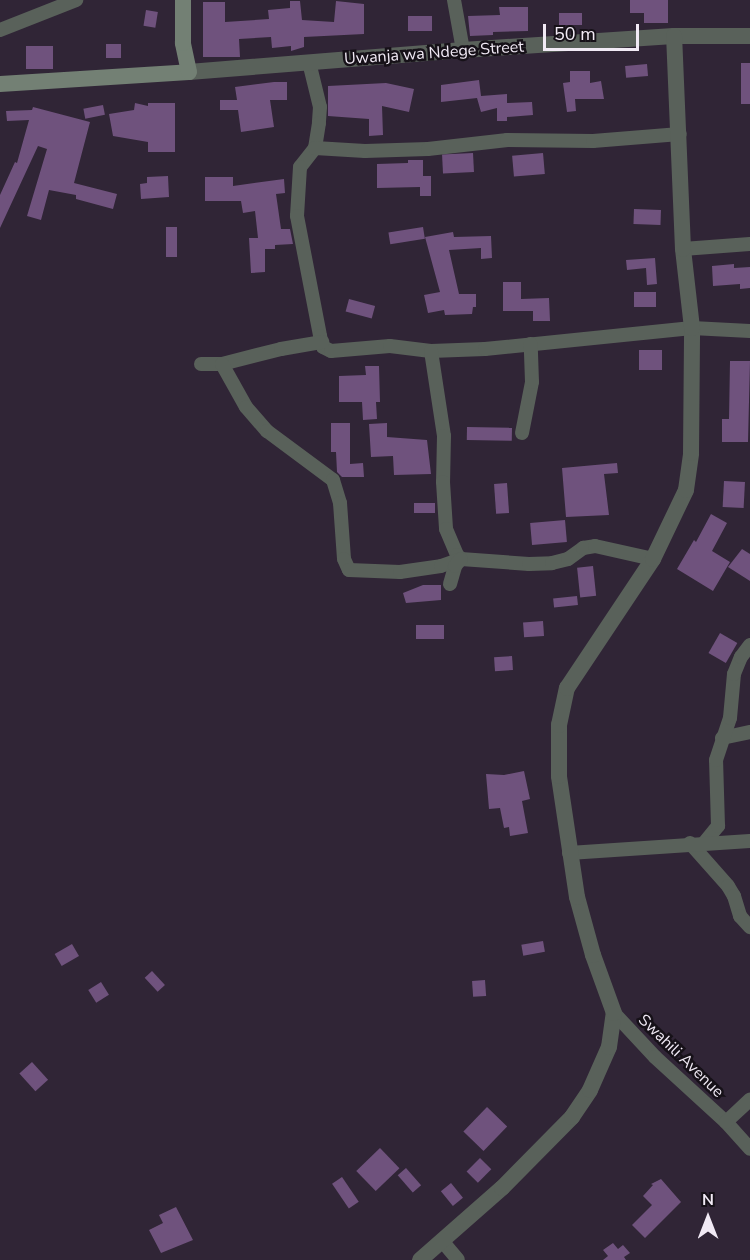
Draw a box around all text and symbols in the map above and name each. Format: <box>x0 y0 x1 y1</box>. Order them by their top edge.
scale bar <box>546 12 642 50</box>
text: 50 m <box>554 22 596 46</box>
street label: Uwanja wa Ndege Street <box>343 37 525 69</box>
street label: Swahili Avenue <box>634 1010 728 1102</box>
north arrow <box>678 1188 738 1248</box>
text: N <box>702 1189 714 1211</box>

